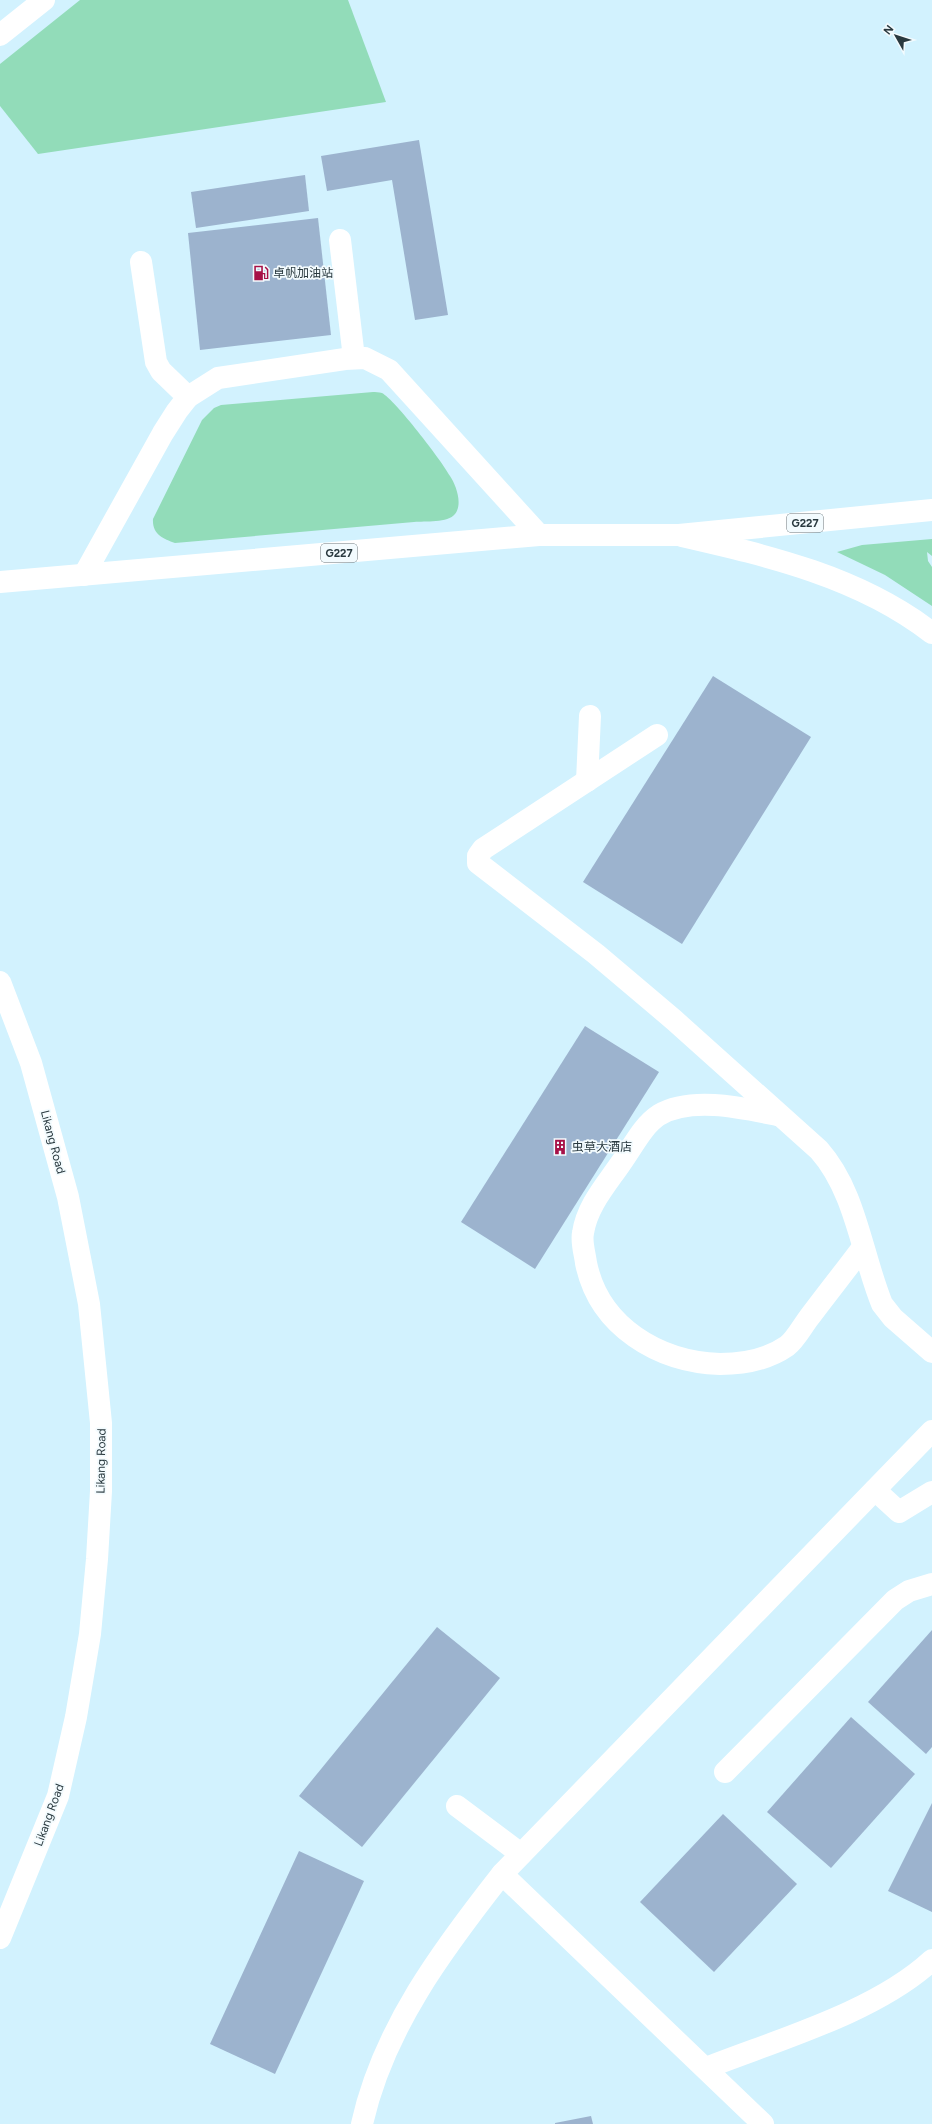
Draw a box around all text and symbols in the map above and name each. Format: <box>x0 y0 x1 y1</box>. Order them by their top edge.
north arrow <box>876 16 916 56</box>
text: N <box>881 23 896 37</box>
fuel station icon: 卓帆加油站 <box>252 264 270 282</box>
place label: 卓帆加油站 <box>273 266 333 280</box>
road number: G227 <box>787 514 823 532</box>
road number: G227 <box>321 544 357 562</box>
street label: Likang Road <box>38 1109 68 1175</box>
building icon: 虫草大酒店 <box>551 1138 569 1156</box>
place label: 虫草大酒店 <box>572 1140 632 1154</box>
street label: Likang Road <box>93 1428 109 1494</box>
street label: Likang Road <box>31 1782 67 1848</box>

